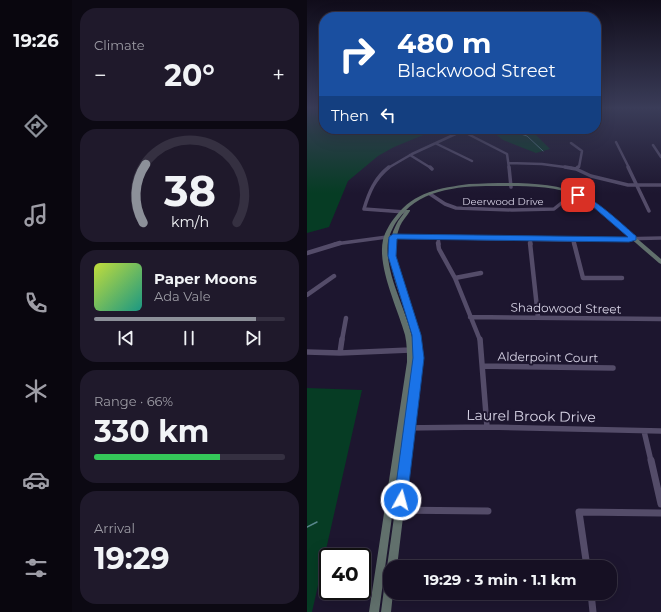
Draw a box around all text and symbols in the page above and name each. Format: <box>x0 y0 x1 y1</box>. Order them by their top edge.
text: 480 m <box>397 26 491 60</box>
icon: right <box>331 28 383 80</box>
text: 19:26 <box>13 30 59 52</box>
text: Climate <box>94 37 145 53</box>
text: 20° <box>164 57 215 94</box>
text: Blackwood Street <box>397 60 556 82</box>
text: − <box>94 62 107 89</box>
text: + <box>272 62 285 89</box>
icon: left <box>377 104 399 126</box>
text: Then <box>331 106 369 125</box>
icon: directions <box>22 112 50 140</box>
text: 38 <box>162 166 216 216</box>
pin <box>561 178 595 212</box>
icon: arrive <box>567 184 589 206</box>
street label: Deerwood Drive <box>462 195 544 208</box>
icon: music <box>22 201 50 229</box>
text: km/h <box>170 213 209 231</box>
text: Paper Moons <box>154 269 257 288</box>
text: Ada Vale <box>154 288 211 304</box>
icon: phone <box>22 289 50 317</box>
street label: Shadowood Street <box>510 300 622 316</box>
icon: previous <box>115 327 137 349</box>
icon: pause <box>178 327 200 349</box>
icon: next <box>242 327 264 349</box>
street label: Alderpoint Court <box>498 349 599 365</box>
icon: climate <box>22 377 50 405</box>
text: Range · 66% <box>94 393 173 409</box>
street label: Laurel Brook Drive <box>466 406 596 426</box>
text: 330 km <box>94 413 209 450</box>
icon: car <box>22 466 50 494</box>
position arrow <box>380 479 422 521</box>
text: Arrival <box>94 520 135 536</box>
text: 19:29 <box>94 540 170 577</box>
speed limit sign: 40 <box>319 548 371 600</box>
icon: filters <box>22 554 50 582</box>
text: 19:29 · 3 min · 1.1 km <box>424 570 576 589</box>

